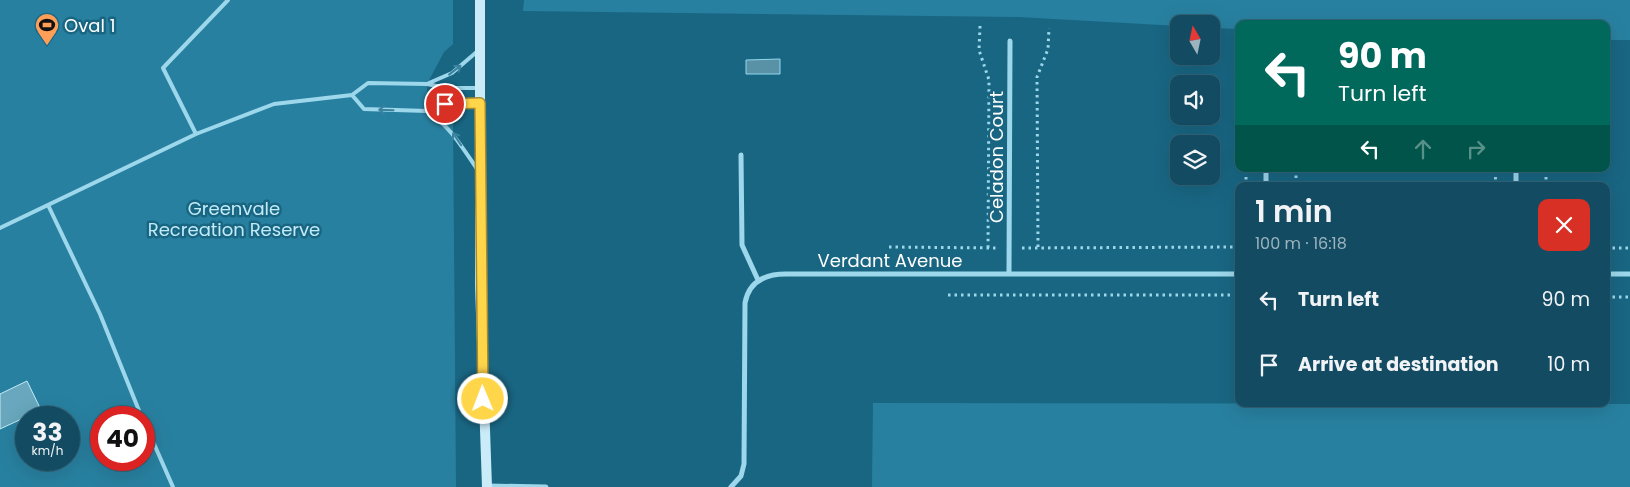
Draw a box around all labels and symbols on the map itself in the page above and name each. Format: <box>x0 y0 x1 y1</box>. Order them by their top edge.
sports icon: Oval 1 <box>34 12 60 46</box>
place label: Oval 1 <box>64 13 115 38</box>
north arrow <box>1170 15 1220 65</box>
one-way arrow <box>448 64 461 75</box>
pin <box>424 83 466 125</box>
street label: Celadon Court <box>984 91 1009 223</box>
one-way arrow <box>379 105 395 115</box>
one-way arrow <box>452 133 462 147</box>
park label: Greenvale Recreation Reserve <box>148 196 320 242</box>
street label: Verdant Avenue <box>818 248 962 273</box>
position arrow <box>456 372 508 424</box>
speed limit sign: 40 <box>90 406 155 471</box>

